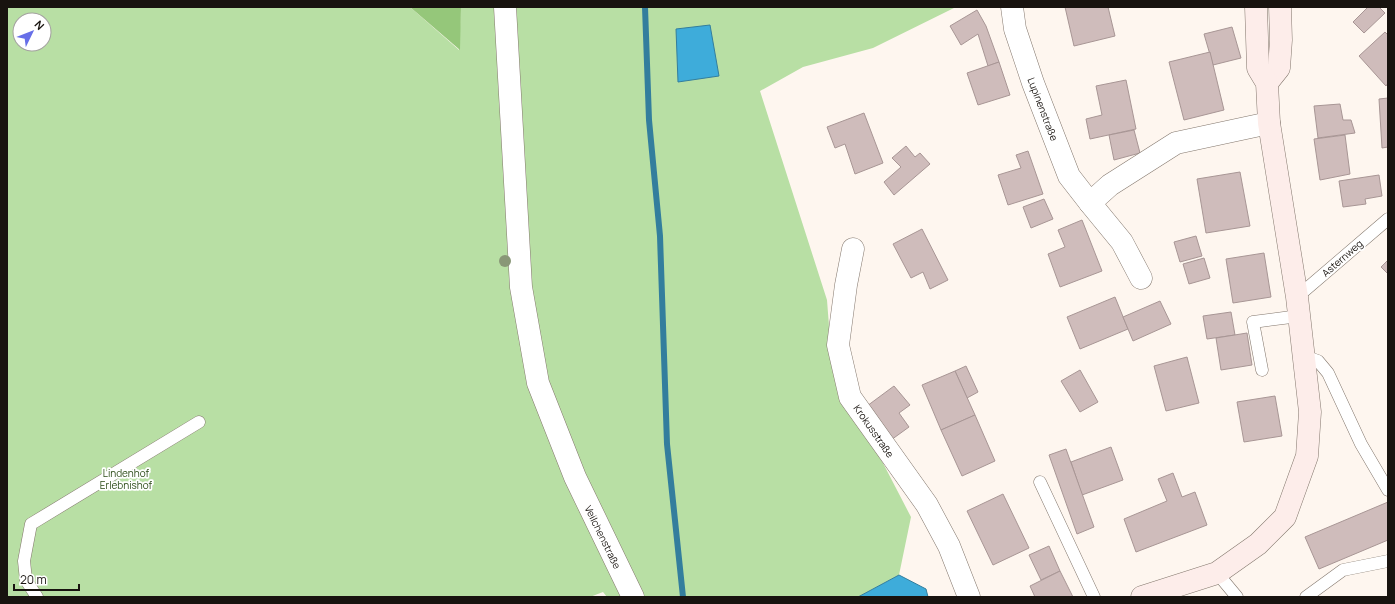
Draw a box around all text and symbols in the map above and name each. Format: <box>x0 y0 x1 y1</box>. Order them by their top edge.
north arrow <box>12 12 52 52</box>
text: N <box>31 17 48 33</box>
street label: Lupinenstraße <box>1024 75 1062 143</box>
street label: Asternweg <box>1319 236 1366 280</box>
street label: Krokusstraße <box>851 402 897 460</box>
park label: Lindenhof Erlebnishof <box>100 466 153 492</box>
street label: Veilchenstraße <box>582 503 625 571</box>
scale bar <box>14 566 79 592</box>
text: 20 m <box>20 571 47 588</box>

